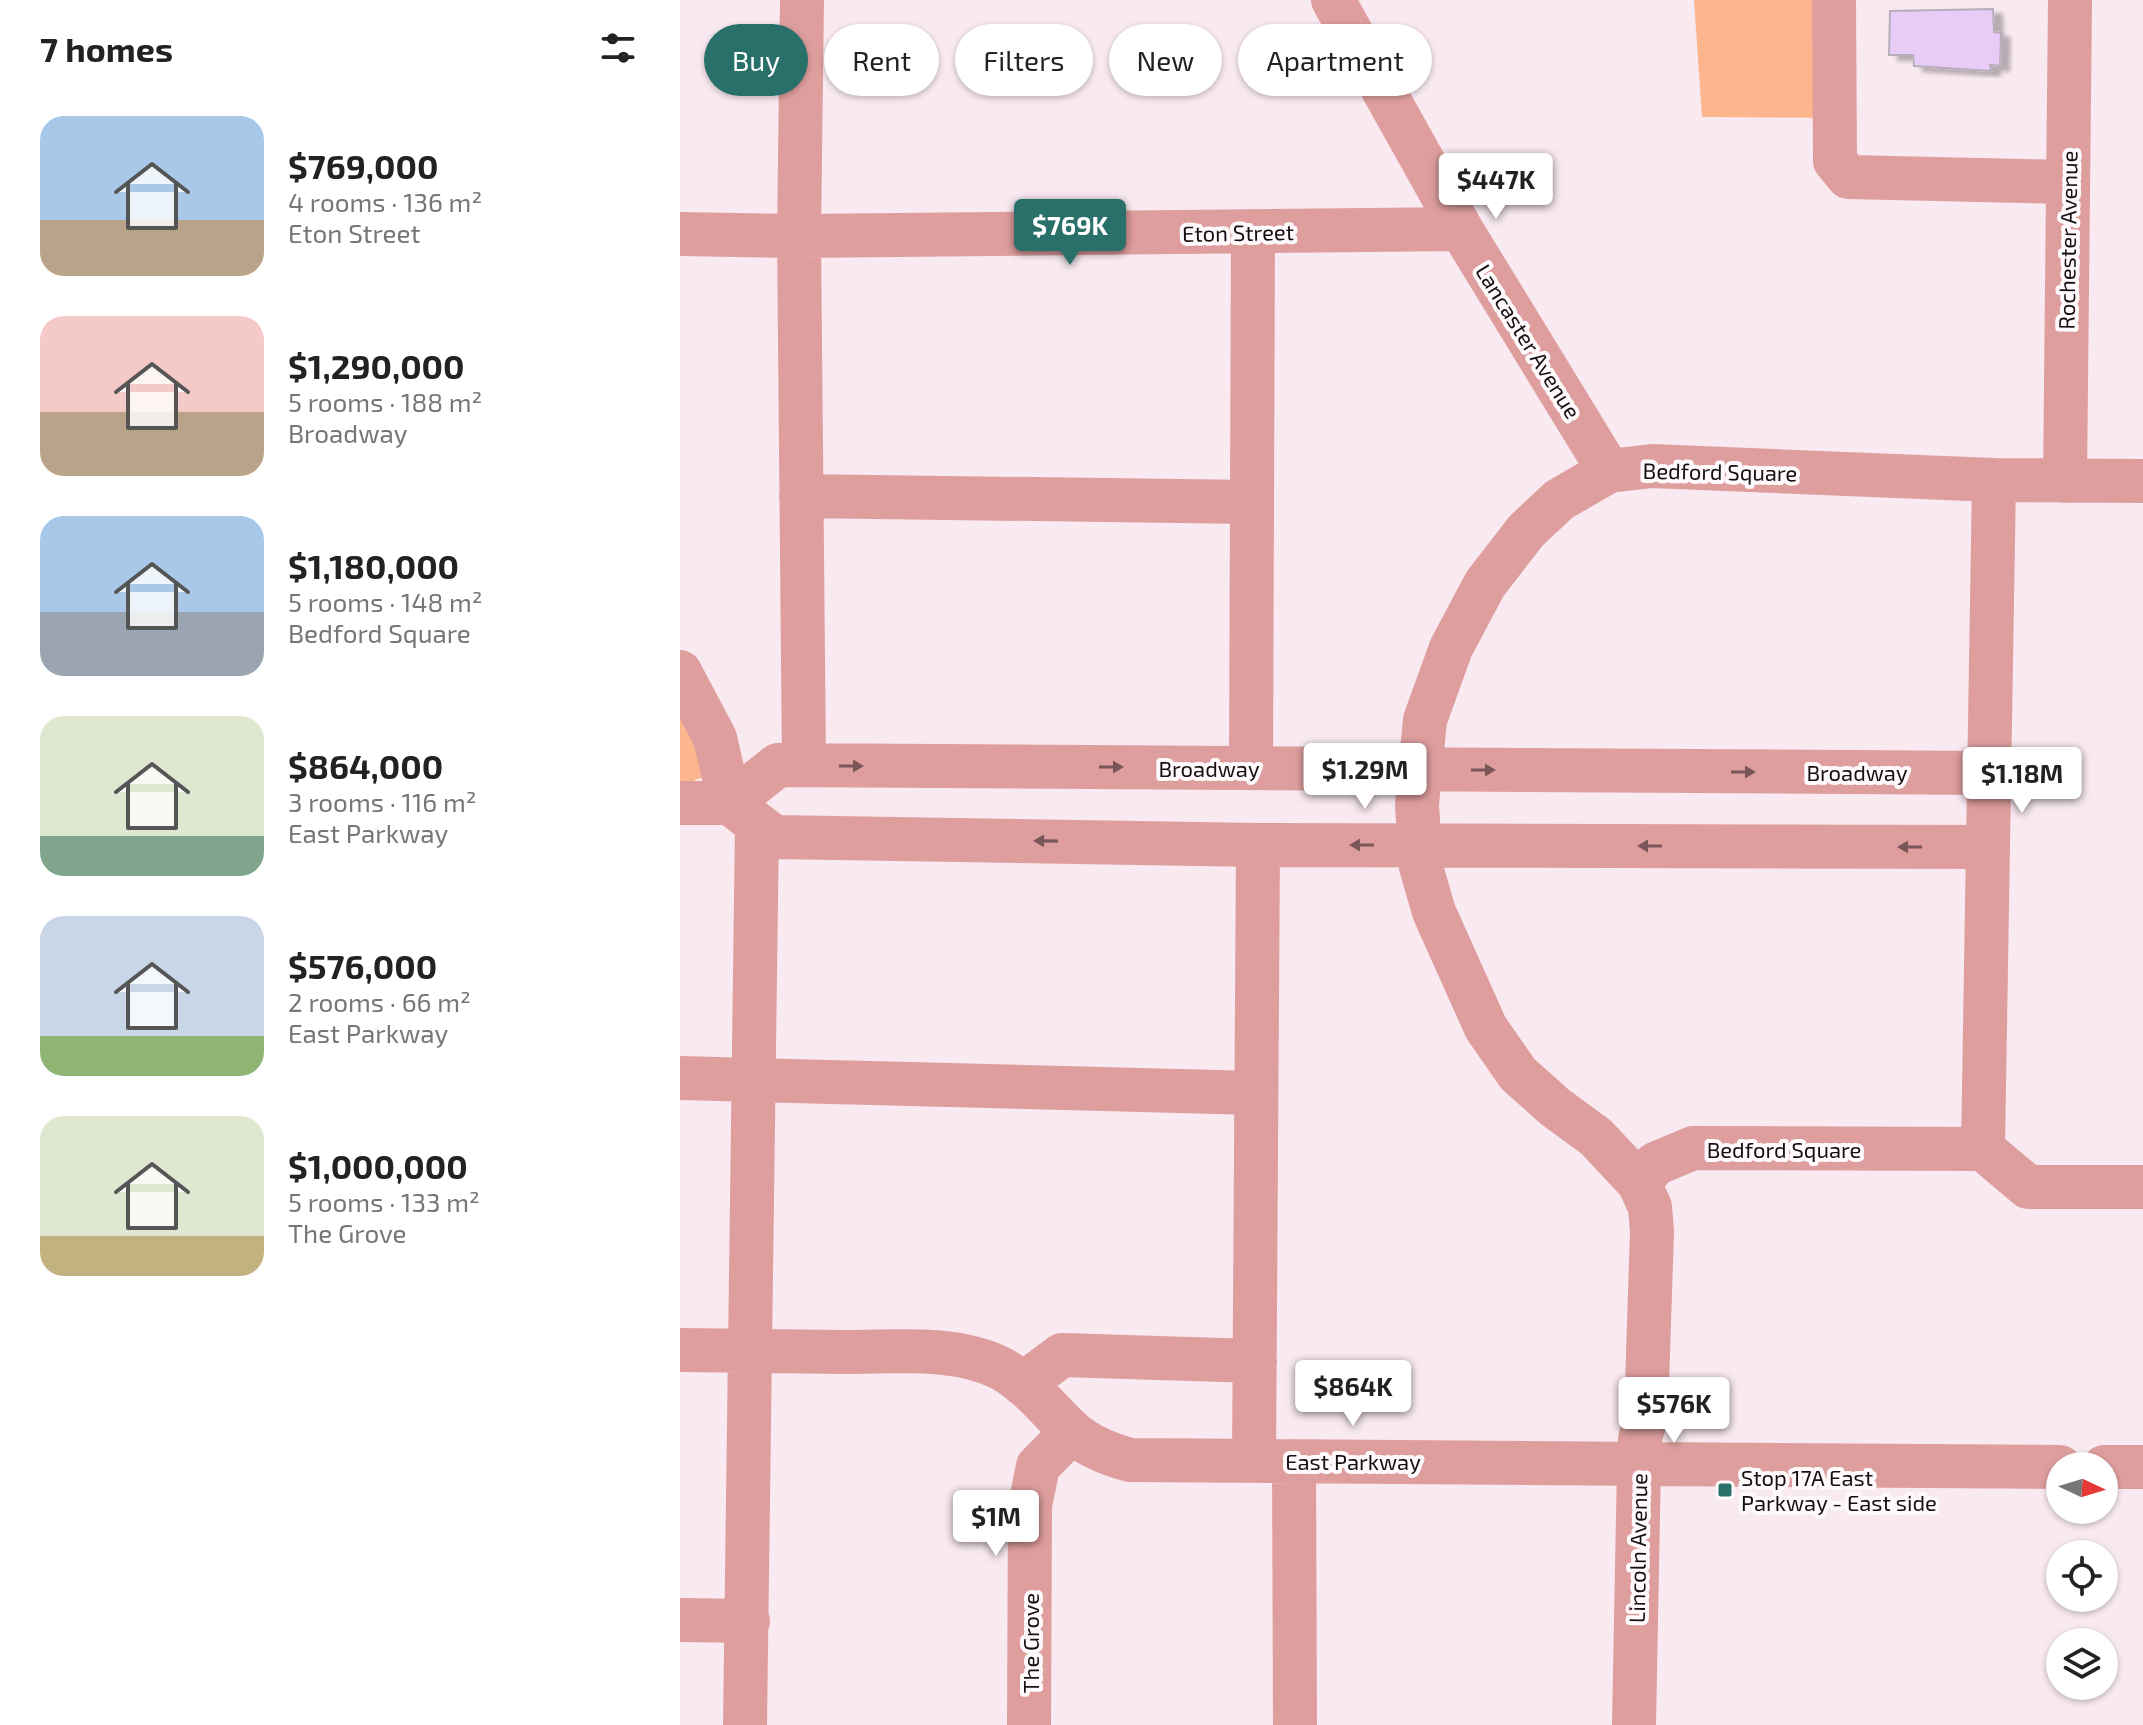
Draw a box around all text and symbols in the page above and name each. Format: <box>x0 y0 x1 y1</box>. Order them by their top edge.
chip: Buy <box>704 24 808 96</box>
chip: Rent <box>824 24 939 96</box>
chip: Filters <box>955 24 1093 96</box>
chip: New <box>1109 24 1222 96</box>
chip: Apartment <box>1238 24 1432 96</box>
icon: filters <box>596 26 640 70</box>
text: 7 homes <box>40 28 173 69</box>
text: $769,000 <box>288 145 438 186</box>
icon: home <box>104 148 200 244</box>
street label: Rochester Avenue <box>2052 150 2082 330</box>
pin: $447K <box>1440 153 1552 221</box>
text: $447K <box>1457 163 1535 194</box>
text: 4 rooms · 136 m² <box>288 186 482 217</box>
pin: $769K <box>1014 199 1126 267</box>
text: $769K <box>1032 209 1108 240</box>
text: Eton Street <box>288 217 420 248</box>
street label: Eton Street <box>1182 218 1294 246</box>
street label: Lancaster Avenue <box>1471 259 1587 423</box>
text: $1,290,000 <box>288 345 465 386</box>
icon: home <box>104 348 200 444</box>
text: 5 rooms · 188 m² <box>288 386 482 417</box>
text: Broadway <box>288 417 408 448</box>
street label: Bedford Square <box>1642 457 1798 485</box>
text: $1,180,000 <box>288 545 459 586</box>
icon: home <box>104 548 200 644</box>
text: 5 rooms · 148 m² <box>288 586 483 617</box>
text: Bedford Square <box>288 617 471 648</box>
pin: $1.29M <box>1300 743 1430 811</box>
text: $864,000 <box>288 745 443 786</box>
pin: $1.18M <box>1957 747 2087 815</box>
icon: home <box>104 748 200 844</box>
text: $1.29M <box>1322 753 1408 784</box>
street label: Broadway <box>1158 755 1260 781</box>
text: $1.18M <box>1981 757 2063 788</box>
street label: Broadway <box>1806 759 1908 785</box>
one-way arrow <box>839 760 864 772</box>
one-way arrow <box>1099 761 1124 773</box>
one-way arrow <box>1471 763 1496 776</box>
one-way arrow <box>1731 765 1756 778</box>
text: 3 rooms · 116 m² <box>288 786 477 817</box>
text: East Parkway <box>288 817 448 848</box>
one-way arrow <box>1033 835 1058 848</box>
one-way arrow <box>1349 839 1374 851</box>
one-way arrow <box>1637 840 1662 852</box>
one-way arrow <box>1897 841 1922 853</box>
text: $576,000 <box>288 945 437 986</box>
icon: home <box>104 948 200 1044</box>
text: 2 rooms · 66 m² <box>288 986 471 1017</box>
text: East Parkway <box>288 1017 448 1048</box>
street label: Bedford Square <box>1707 1136 1861 1162</box>
text: $1,000,000 <box>288 1145 468 1186</box>
icon: home <box>104 1148 200 1244</box>
text: 5 rooms · 133 m² <box>288 1186 480 1217</box>
text: The Grove <box>288 1217 407 1248</box>
pin: $864K <box>1297 1360 1409 1428</box>
text: $864K <box>1313 1370 1393 1401</box>
pin: $576K <box>1618 1377 1730 1445</box>
text: $576K <box>1637 1387 1711 1418</box>
street label: East Parkway <box>1285 1448 1421 1474</box>
north arrow <box>2046 1452 2118 1524</box>
map controls <box>2046 1452 2118 1700</box>
place label: Stop 17A East Parkway - East side <box>1741 1464 1937 1515</box>
street label: Lincoln Avenue <box>1623 1473 1651 1623</box>
marker: Stop 17A East Parkway - East side <box>1716 1481 1734 1499</box>
pin: $1M <box>957 1490 1035 1558</box>
text: $1M <box>971 1500 1021 1531</box>
button: locate <box>2046 1540 2118 1612</box>
street label: The Grove <box>1017 1593 1043 1693</box>
button: layers <box>2046 1628 2118 1700</box>

